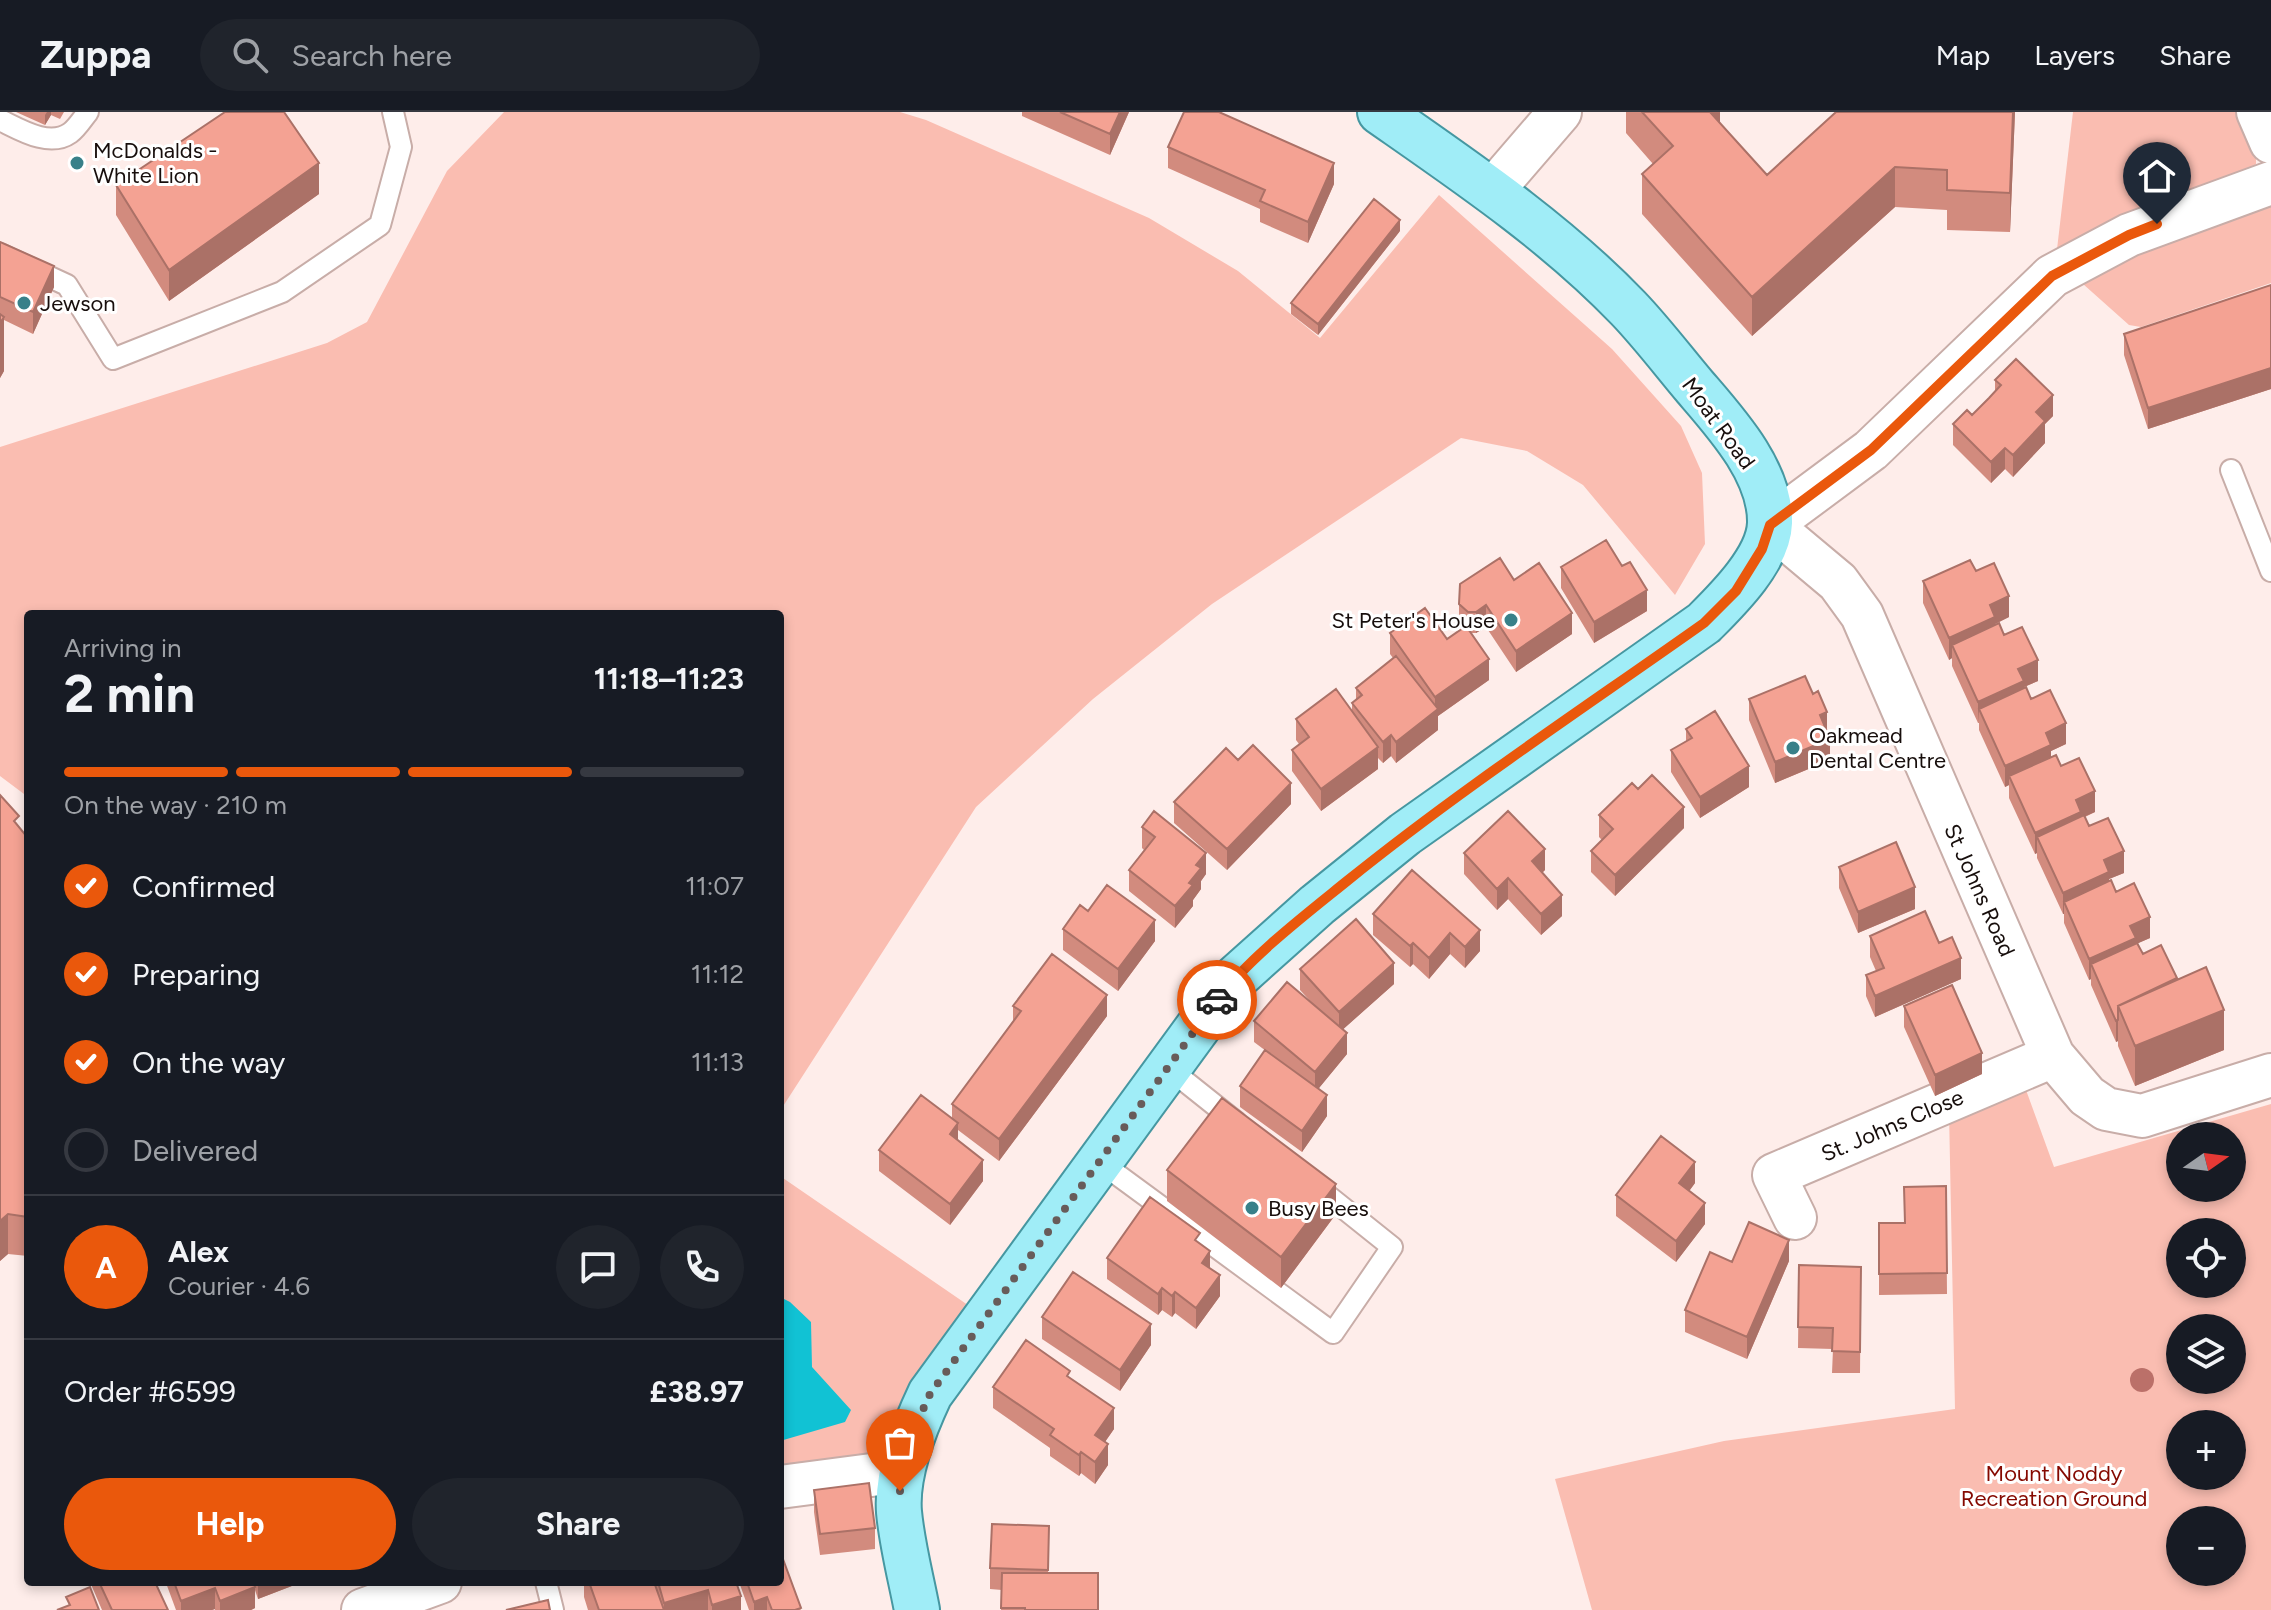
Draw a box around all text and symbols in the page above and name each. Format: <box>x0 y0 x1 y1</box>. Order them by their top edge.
search box <box>200 19 760 91</box>
text: Zuppa <box>40 32 152 78</box>
icon: search <box>228 33 272 77</box>
text: Search here <box>292 37 452 74</box>
text: Map <box>1936 38 1990 72</box>
text: Layers <box>2034 38 2115 72</box>
text: Share <box>2159 38 2231 72</box>
place label: McDonalds - White Lion <box>93 137 218 189</box>
pin <box>2123 142 2191 224</box>
marker: McDonalds - White Lion <box>68 154 86 172</box>
icon: home <box>2135 154 2179 198</box>
place label: Jewson <box>40 290 116 317</box>
marker: Jewson <box>15 294 33 312</box>
street label: Moat Road <box>1676 372 1761 475</box>
place label: St Peter's House <box>1332 607 1495 634</box>
marker: St Peter's House <box>1502 611 1520 629</box>
text: Arriving in <box>64 632 182 664</box>
text: 11:18–11:23 <box>594 660 744 697</box>
text: 2 min <box>64 663 195 725</box>
place label: Oakmead Dental Centre <box>1809 722 1946 774</box>
marker: Oakmead Dental Centre <box>1784 739 1802 757</box>
text: On the way · 210 m <box>64 789 287 821</box>
street label: St Johns Road <box>1938 820 2021 961</box>
icon: check <box>64 864 108 908</box>
text: Confirmed <box>132 868 275 905</box>
text: 11:07 <box>685 870 744 902</box>
icon: check <box>64 952 108 996</box>
text: Preparing <box>132 956 260 993</box>
text: 11:12 <box>691 958 744 990</box>
courier <box>1177 960 1257 1040</box>
icon: car <box>1195 978 1239 1022</box>
icon: check <box>64 1040 108 1084</box>
text: On the way <box>132 1044 285 1081</box>
text: 11:13 <box>691 1046 744 1078</box>
street label: St. Johns Close <box>1817 1083 1967 1168</box>
north arrow <box>2166 1122 2246 1202</box>
map controls <box>2166 1122 2246 1586</box>
text: Delivered <box>132 1132 258 1169</box>
place label: Busy Bees <box>1268 1195 1369 1222</box>
marker: Busy Bees <box>1243 1199 1261 1217</box>
button: locate <box>2166 1218 2246 1298</box>
button: chat <box>556 1225 640 1309</box>
button: phone <box>660 1225 744 1309</box>
text: Alex <box>168 1233 229 1270</box>
text: A <box>95 1249 117 1286</box>
text: Courier · 4.6 <box>168 1270 310 1302</box>
button: layers <box>2166 1314 2246 1394</box>
text: Order #6599 <box>64 1373 236 1410</box>
text: £38.97 <box>650 1373 744 1410</box>
pin <box>866 1409 934 1491</box>
button: + <box>2166 1410 2246 1490</box>
icon: bag <box>878 1421 922 1465</box>
park label: Mount Noddy Recreation Ground <box>1961 1460 2147 1512</box>
button: Help <box>64 1478 396 1570</box>
button: Share <box>412 1478 744 1570</box>
button: − <box>2166 1506 2246 1586</box>

